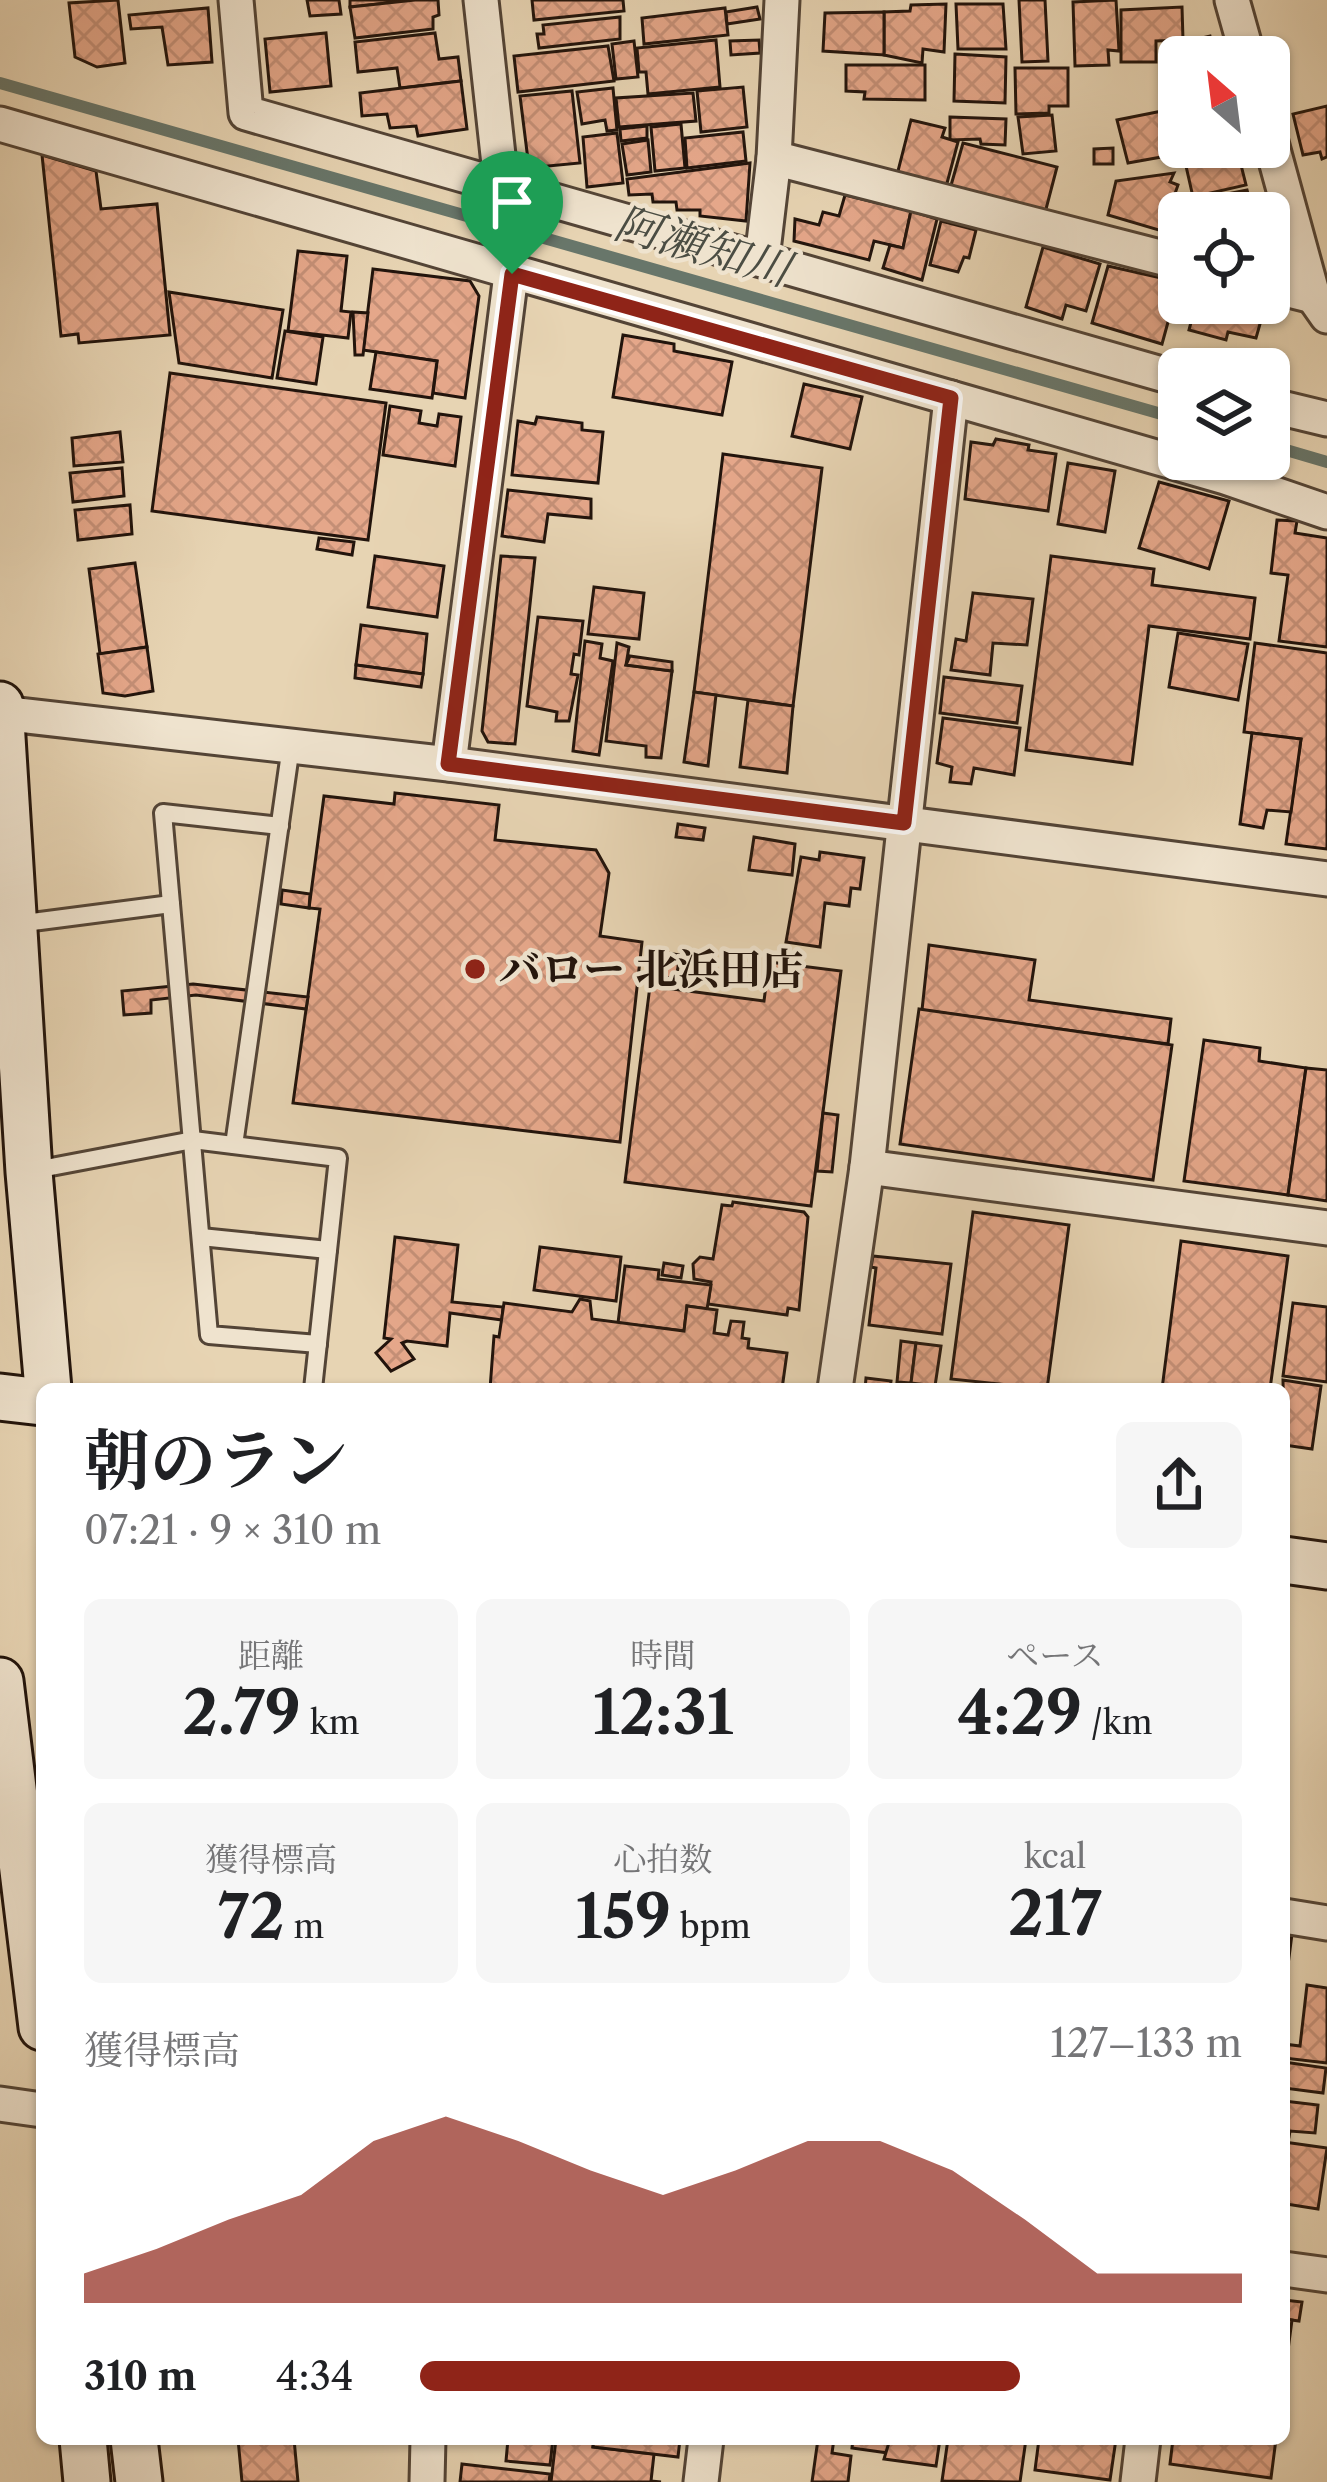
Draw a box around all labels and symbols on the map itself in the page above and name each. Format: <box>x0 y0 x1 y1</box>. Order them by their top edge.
north arrow <box>1158 36 1290 168</box>
pin <box>461 151 563 274</box>
water label: 阿瀬知川 <box>609 194 802 299</box>
place label: バロー 北浜田店 <box>499 943 804 995</box>
marker: バロー 北浜田店 <box>462 956 488 982</box>

